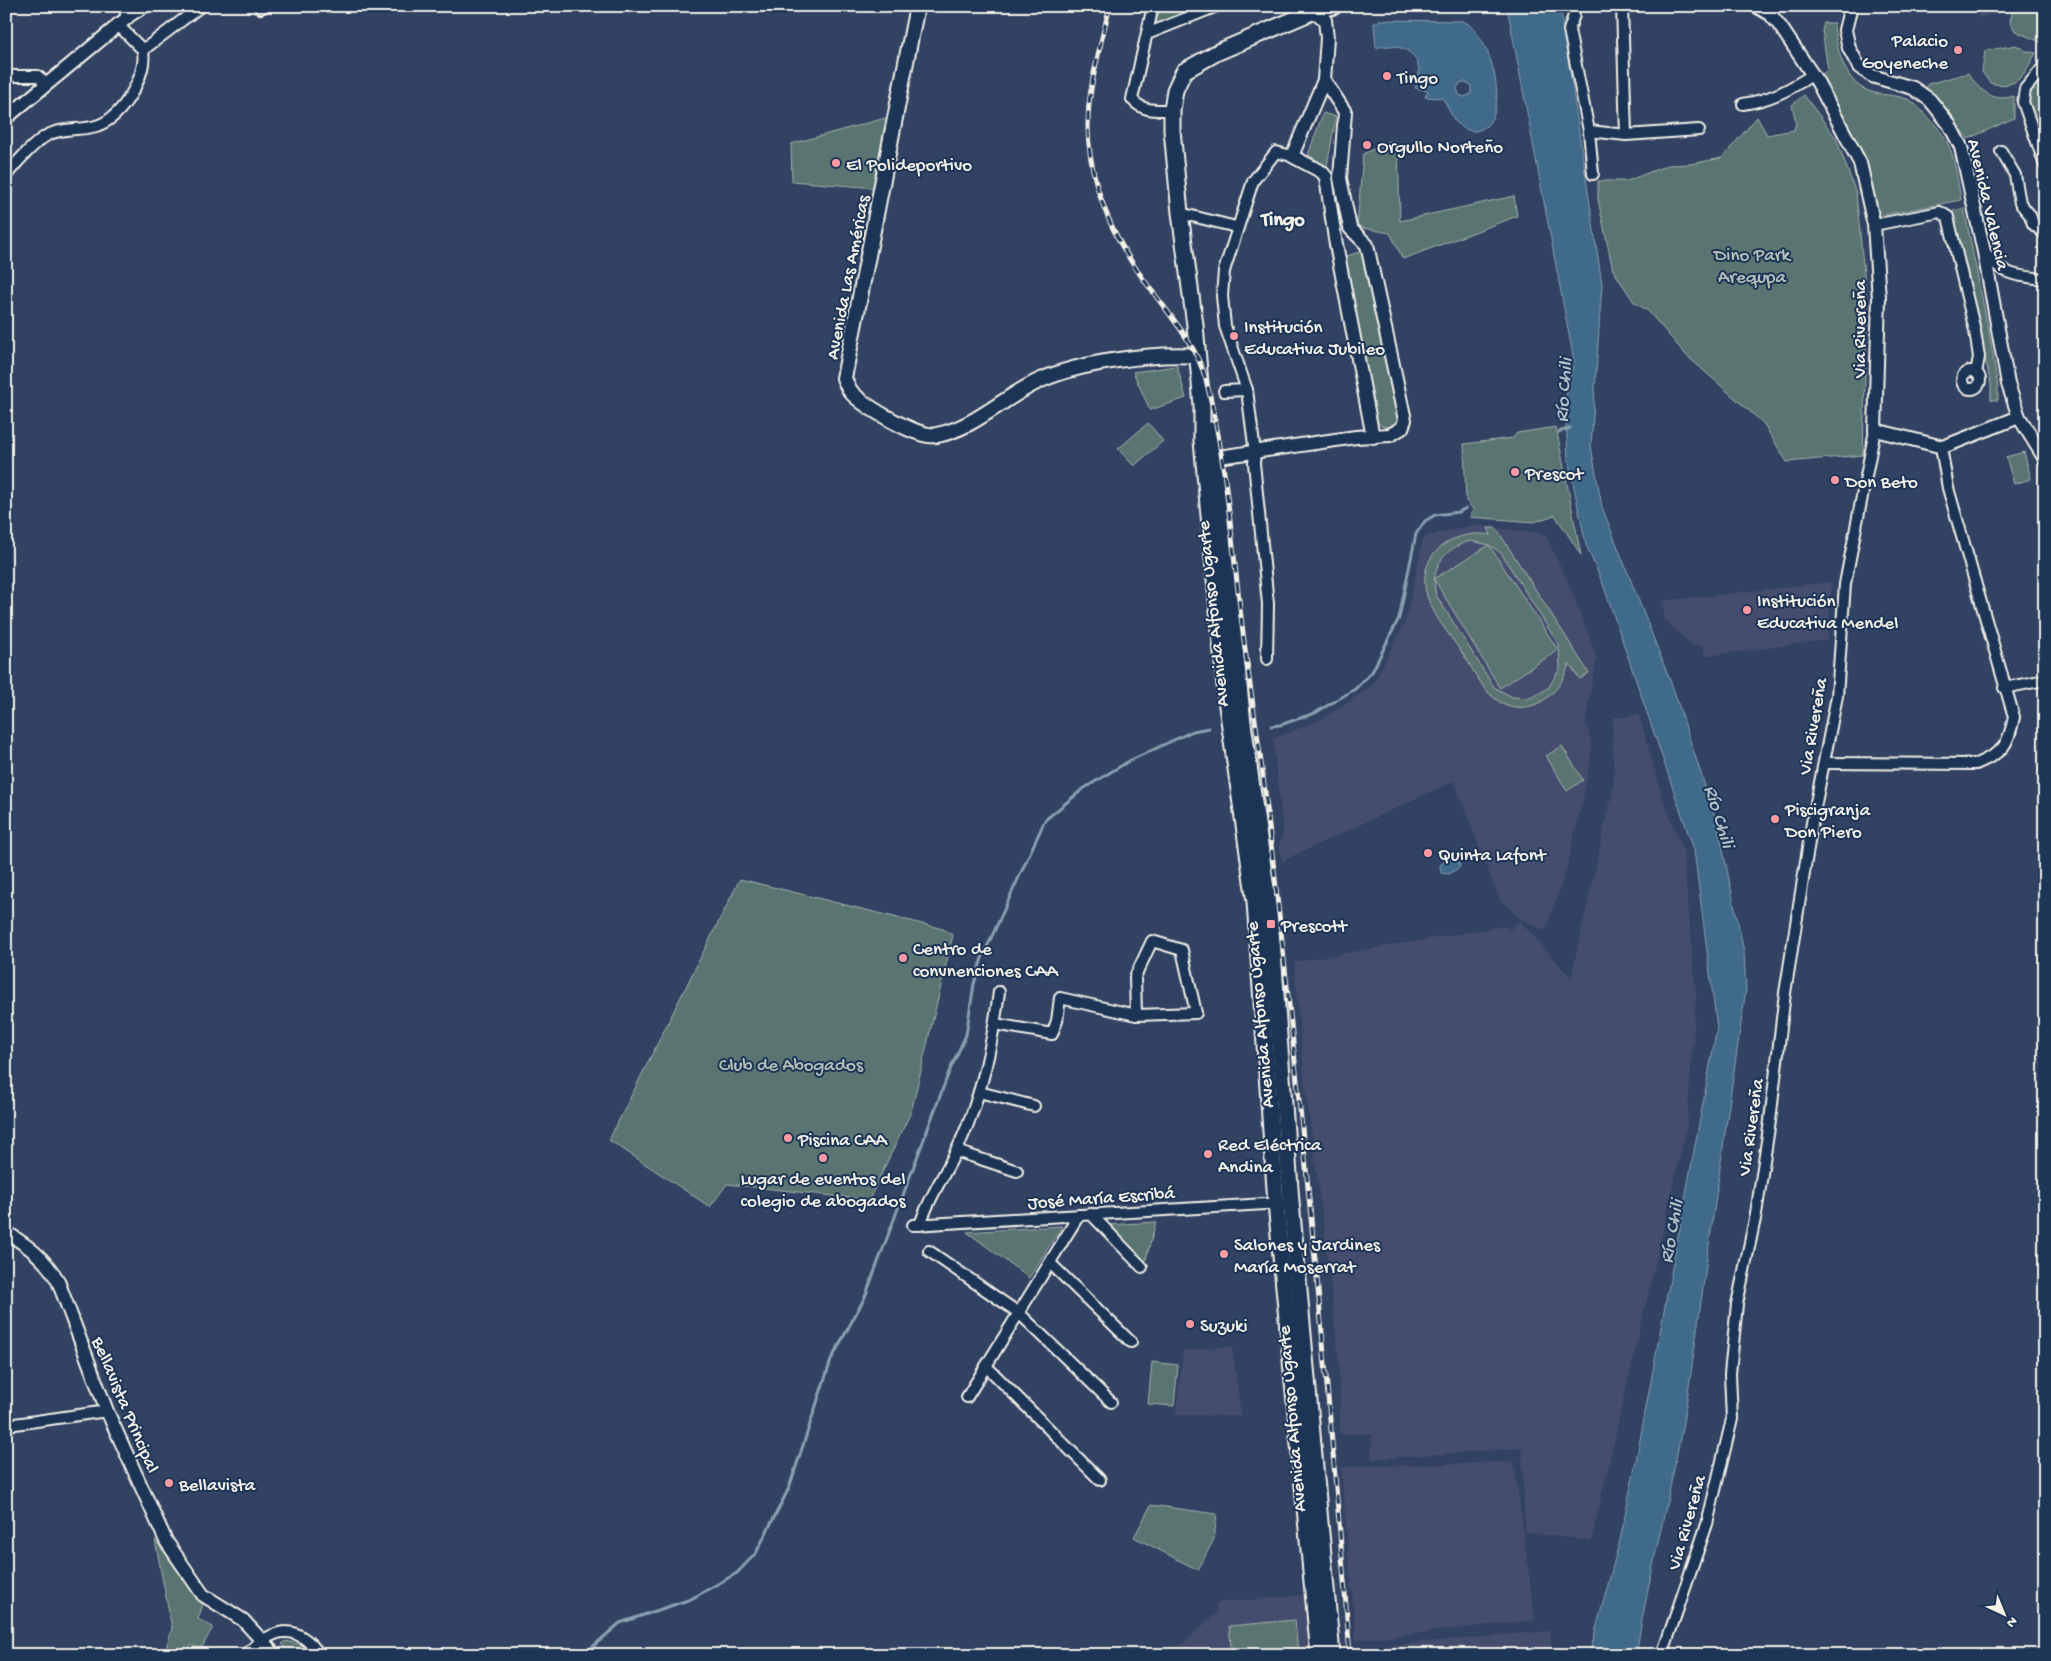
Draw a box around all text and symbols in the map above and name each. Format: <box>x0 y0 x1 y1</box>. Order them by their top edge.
place label: Palacio Goyeneche <box>1862 31 1948 76</box>
marker: Palacio Goyeneche <box>1952 44 1964 56</box>
place label: Tingo <box>1396 68 1438 91</box>
marker: Tingo <box>1381 70 1393 82</box>
place label: Orgullo Norteño <box>1377 137 1503 160</box>
street label: Avenida Valencia <box>1960 137 2013 274</box>
marker: Orgullo Norteño <box>1361 139 1373 151</box>
place label: El Polideportivo <box>846 155 972 178</box>
marker: El Polideportivo <box>830 157 842 169</box>
street label: Avenida Las Américas <box>822 192 877 362</box>
district label: Tingo <box>1259 210 1305 233</box>
park label: Dino Park Arequpa <box>1712 245 1792 290</box>
street label: Via Rivereña <box>1850 279 1873 379</box>
place label: Institución Educativa Jubileo <box>1244 317 1385 362</box>
marker: Institución Educativa Jubileo <box>1228 330 1240 342</box>
water label: Río Chili <box>1552 355 1579 423</box>
place label: Prescot <box>1524 464 1585 487</box>
marker: Prescot <box>1509 466 1521 478</box>
place label: Don Beto <box>1843 472 1918 495</box>
marker: Don Beto <box>1829 474 1841 486</box>
street label: Avenida Alfonso Ugarte <box>1193 519 1236 708</box>
place label: Institución Educativa Mendel <box>1757 591 1898 636</box>
marker: Institución Educativa Mendel <box>1741 604 1753 616</box>
street label: Via Rivereña <box>1794 675 1835 778</box>
water label: Río Chili <box>1697 783 1739 854</box>
place label: Piscigranja Don Piero <box>1783 800 1872 845</box>
marker: Piscigranja Don Piero <box>1769 813 1781 825</box>
place label: Quinta Lafont <box>1438 845 1548 868</box>
marker: Quinta Lafont <box>1422 847 1434 859</box>
place label: Prescott <box>1280 916 1349 939</box>
marker: Prescott <box>1265 918 1277 930</box>
street label: Avenida Alfonso Ugarte <box>1242 920 1281 1109</box>
place label: Centro de convnenciones CAA <box>913 939 1060 984</box>
marker: Centro de convnenciones CAA <box>897 952 909 964</box>
park label: Club de Abogados <box>719 1055 864 1078</box>
street label: Via Rivereña <box>1734 1076 1771 1179</box>
place label: Piscina CAA <box>797 1130 889 1153</box>
marker: Piscina CAA <box>782 1132 794 1144</box>
place label: Red Eléctrica Andina <box>1218 1135 1323 1180</box>
marker: Red Eléctrica Andina <box>1202 1148 1214 1160</box>
marker: Lugar de eventos del colegio de abogados <box>817 1152 829 1164</box>
place label: Lugar de eventos del colegio de abogados <box>740 1169 906 1214</box>
street label: José María Escribá <box>1027 1183 1177 1216</box>
water label: Río Chili <box>1657 1195 1691 1265</box>
place label: Salones y Jardines María Moserrat <box>1234 1235 1381 1280</box>
marker: Salones y Jardines María Moserrat <box>1218 1248 1230 1260</box>
place label: Suzuki <box>1200 1316 1248 1339</box>
marker: Suzuki <box>1184 1318 1196 1330</box>
street label: Avenida Alfonso Ugarte <box>1274 1324 1313 1513</box>
street label: Bellavista Principal <box>84 1333 163 1477</box>
street label: Via Rivereña <box>1664 1471 1713 1574</box>
place label: Bellavista <box>178 1475 257 1498</box>
marker: Bellavista <box>163 1477 175 1489</box>
north arrow <box>1978 1588 2028 1638</box>
text: N <box>2002 1612 2020 1631</box>

